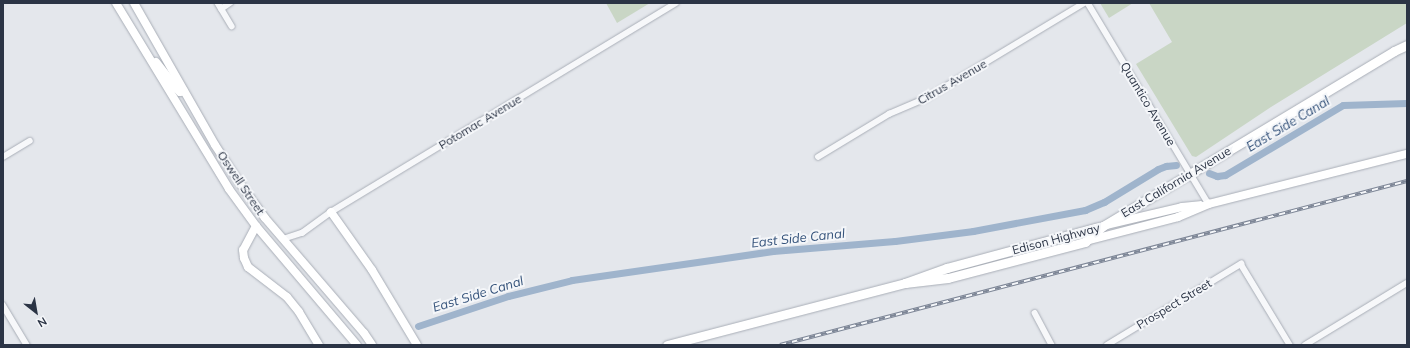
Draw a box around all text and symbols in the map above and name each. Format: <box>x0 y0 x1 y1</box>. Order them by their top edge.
street label: Citrus Avenue <box>915 56 989 108</box>
street label: Quantico Avenue <box>1117 60 1179 148</box>
street label: Potomac Avenue <box>436 92 524 152</box>
water label: East Side Canal <box>1244 93 1332 155</box>
street label: East California Avenue <box>1119 144 1233 220</box>
street label: Oswell Street <box>214 148 268 218</box>
street label: Edison Highway <box>1011 220 1101 258</box>
water label: East Side Canal <box>750 225 846 251</box>
water label: East Side Canal <box>431 273 525 315</box>
street label: Prospect Street <box>1134 276 1214 332</box>
north arrow <box>16 292 56 332</box>
text: N <box>35 314 49 330</box>

